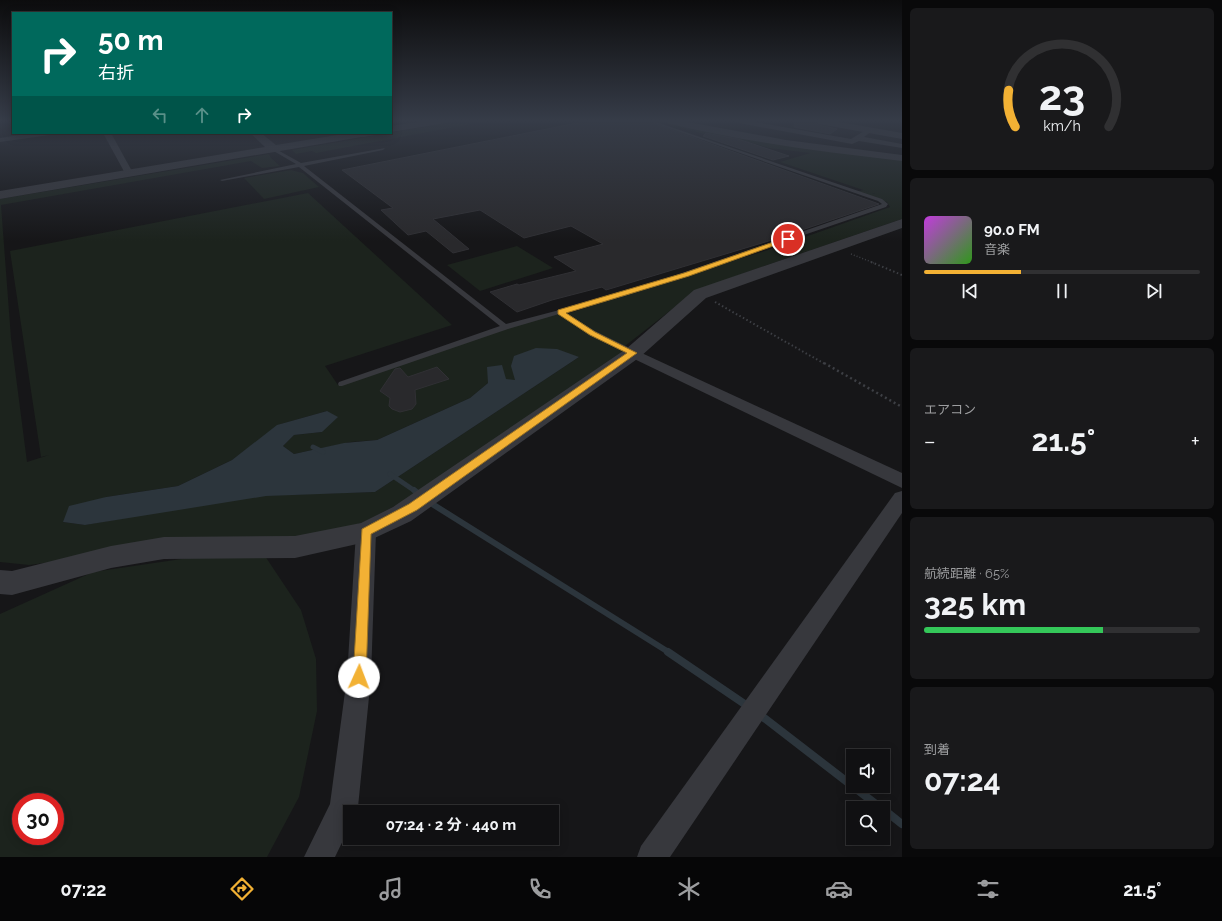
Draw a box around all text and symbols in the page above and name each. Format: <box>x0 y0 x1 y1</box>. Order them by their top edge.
text: 50 m <box>98 24 164 57</box>
icon: right <box>32 28 84 80</box>
text: 右折 <box>98 62 134 83</box>
text: 23 <box>1039 71 1085 120</box>
icon: left <box>149 104 171 126</box>
icon: ahead <box>191 104 213 126</box>
icon: right <box>233 104 255 126</box>
text: km/h <box>1043 117 1081 133</box>
text: 90.0 FM <box>984 221 1040 239</box>
pin <box>771 222 805 256</box>
icon: arrive <box>777 228 799 250</box>
text: 音楽 <box>984 242 1010 257</box>
icon: previous <box>959 280 981 302</box>
icon: pause <box>1051 280 1073 302</box>
icon: next <box>1143 280 1165 302</box>
text: エアコン <box>924 402 976 417</box>
text: 21.5° <box>1032 423 1095 458</box>
text: − <box>924 428 936 454</box>
text: + <box>1191 428 1200 454</box>
text: 航続距離 · 65% <box>924 566 1009 581</box>
text: 325 km <box>924 587 1026 622</box>
position arrow <box>338 656 380 698</box>
text: 到着 <box>924 742 950 757</box>
map controls <box>846 749 890 845</box>
button: sound <box>846 749 890 793</box>
text: 07:24 <box>924 763 1001 798</box>
speed limit sign: 30 <box>12 793 64 845</box>
button: search <box>846 801 890 845</box>
text: 07:24 · 2 分 · 440 m <box>386 816 516 834</box>
icon: directions <box>228 875 256 903</box>
icon: music <box>377 875 405 903</box>
icon: phone <box>526 875 554 903</box>
icon: climate <box>675 875 703 903</box>
icon: car <box>825 875 853 903</box>
icon: filters <box>974 875 1002 903</box>
text: 07:22 <box>61 879 107 900</box>
text: 21.5° <box>1123 879 1161 900</box>

